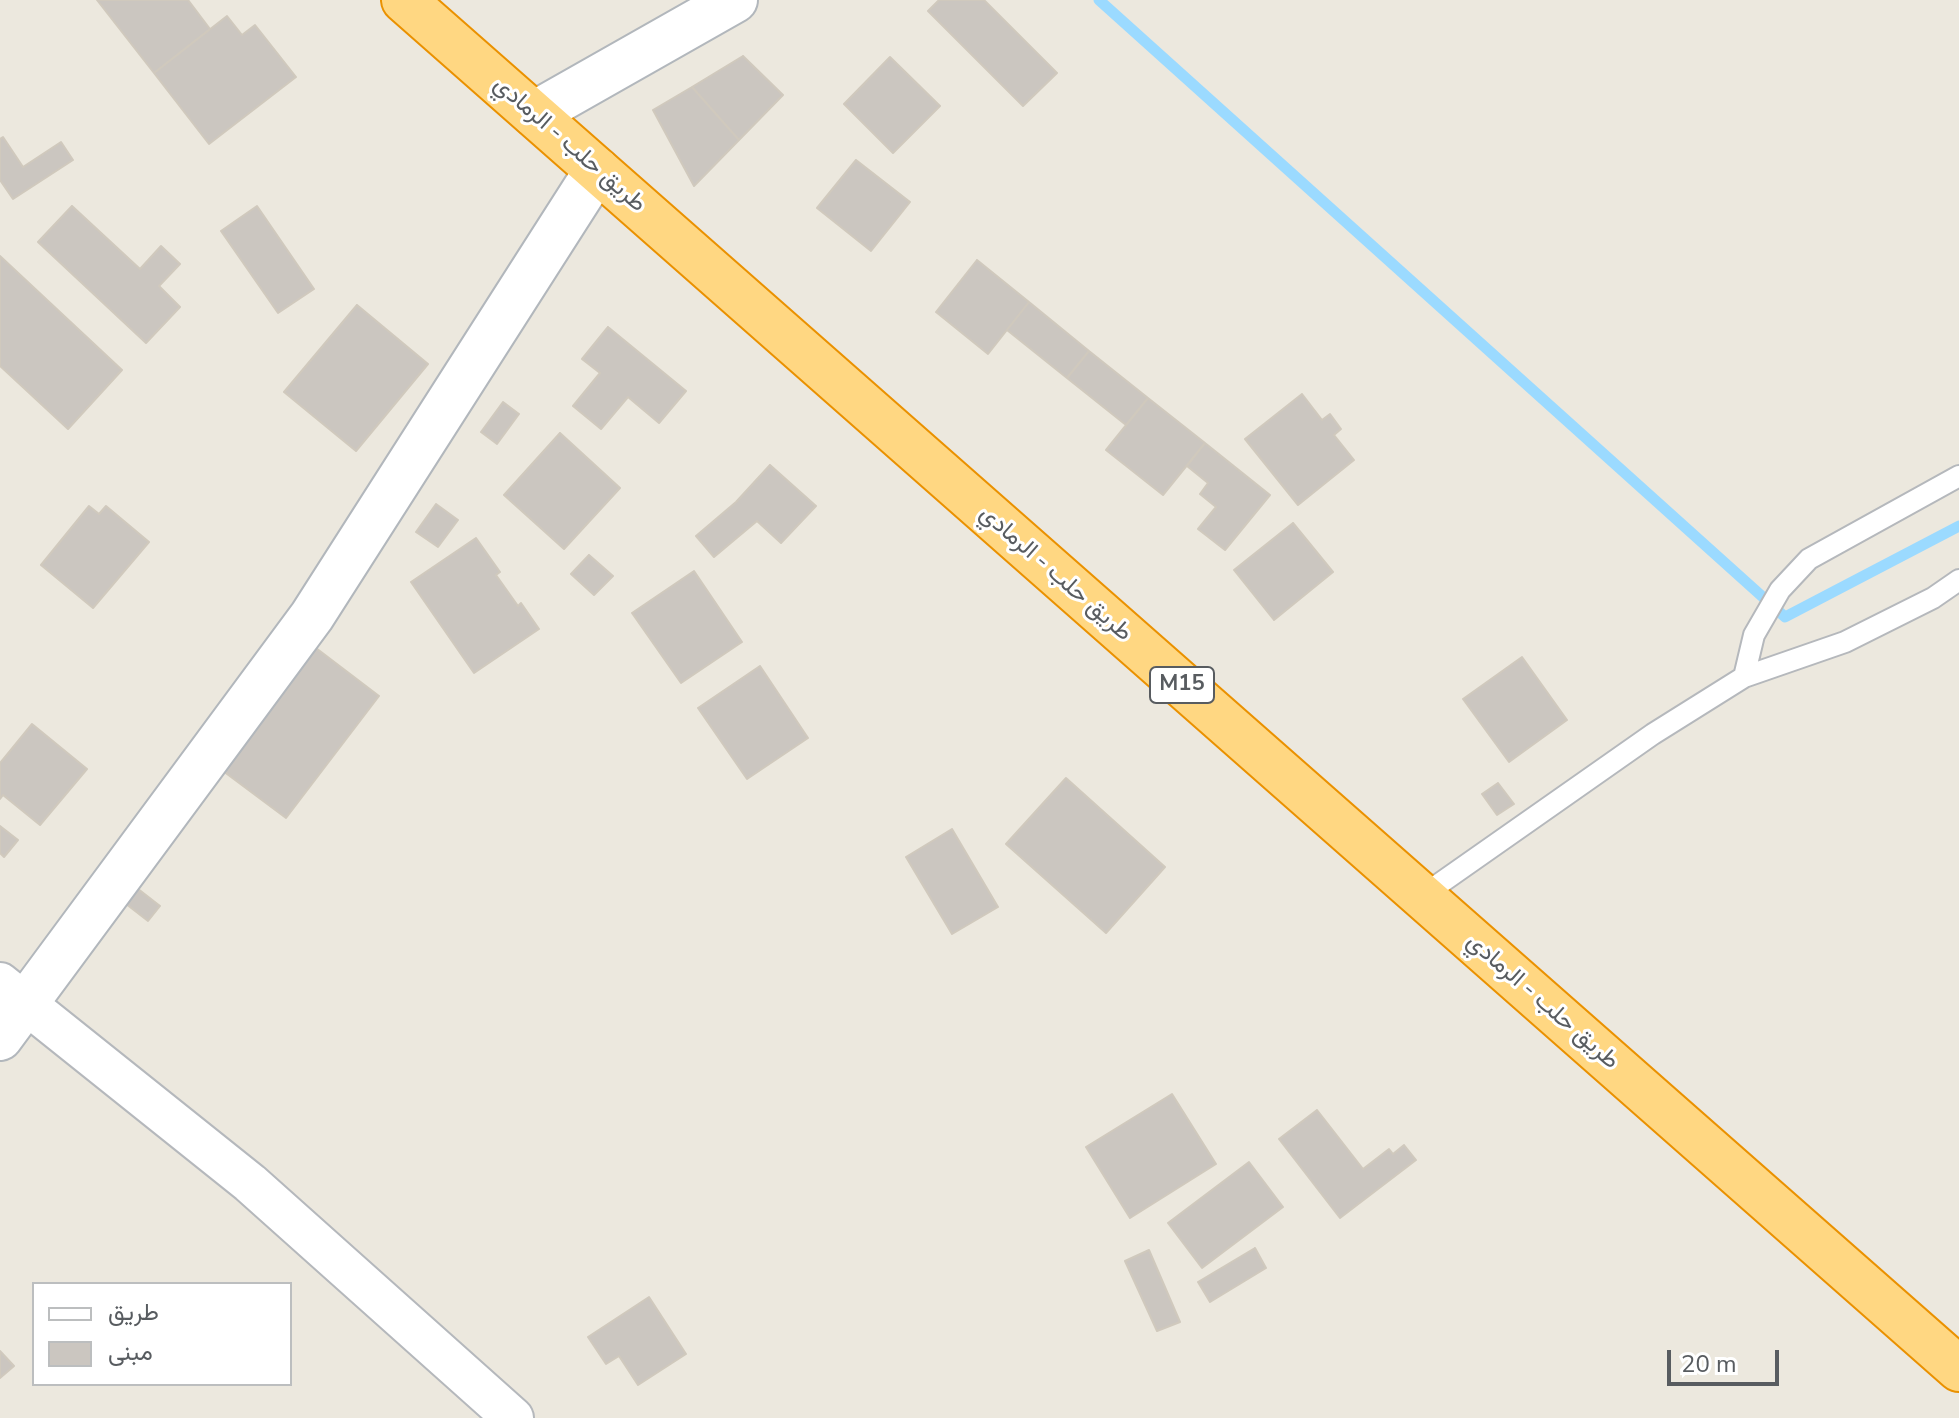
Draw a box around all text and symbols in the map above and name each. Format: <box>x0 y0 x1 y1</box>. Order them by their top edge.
street label: طريق حلب - الرمادي <box>487 71 651 219</box>
street label: طريق حلب - الرمادي <box>973 500 1137 648</box>
road number: M15 <box>1150 667 1214 703</box>
street label: طريق حلب - الرمادي <box>1460 928 1624 1076</box>
legend <box>32 1282 292 1386</box>
text: طريق <box>108 1296 159 1328</box>
scale bar <box>1671 1334 1783 1384</box>
text: مبنى <box>108 1336 153 1368</box>
text: 20 m <box>1681 1348 1737 1380</box>

